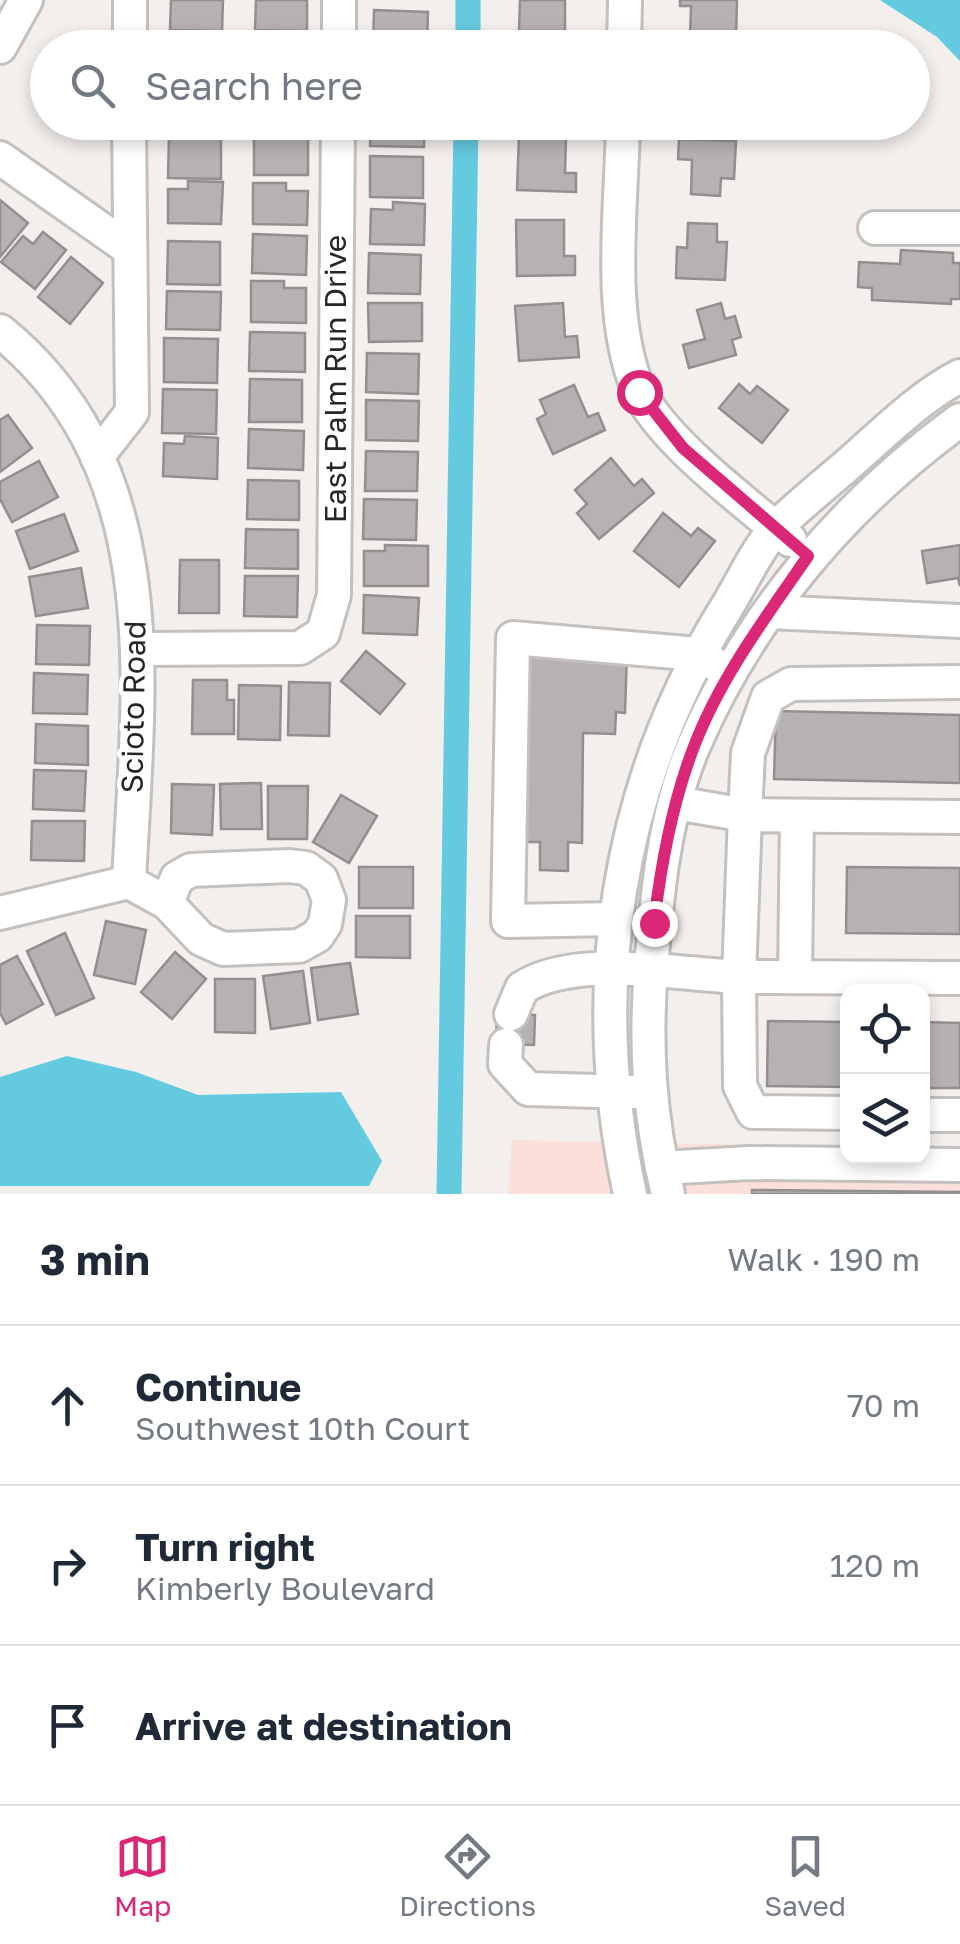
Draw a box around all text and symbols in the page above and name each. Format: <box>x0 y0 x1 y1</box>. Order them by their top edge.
search box <box>30 30 930 140</box>
icon: search <box>65 58 120 113</box>
text: Search here <box>145 63 363 108</box>
street label: East Palm Run Drive <box>317 235 353 523</box>
route start <box>617 370 663 416</box>
street label: Scioto Road <box>113 620 153 794</box>
route end <box>632 901 678 947</box>
map controls <box>840 984 930 1164</box>
button: locate <box>840 984 930 1074</box>
button: layers <box>840 1074 930 1164</box>
text: 3 min <box>40 1234 150 1284</box>
text: Walk · 190 m <box>728 1240 920 1278</box>
text: Continue <box>135 1364 301 1409</box>
icon: ahead <box>40 1378 95 1433</box>
text: 70 m <box>847 1386 920 1424</box>
text: Southwest 10th Court <box>135 1409 470 1447</box>
text: Turn right <box>135 1524 315 1569</box>
icon: right <box>40 1538 95 1593</box>
text: 120 m <box>830 1546 920 1584</box>
text: Kimberly Boulevard <box>135 1569 435 1607</box>
icon: arrive <box>40 1698 95 1753</box>
text: Arrive at destination <box>135 1703 512 1748</box>
tab: Map <box>114 1829 171 1922</box>
tab: Directions <box>399 1829 536 1922</box>
tab: Saved <box>764 1829 846 1922</box>

